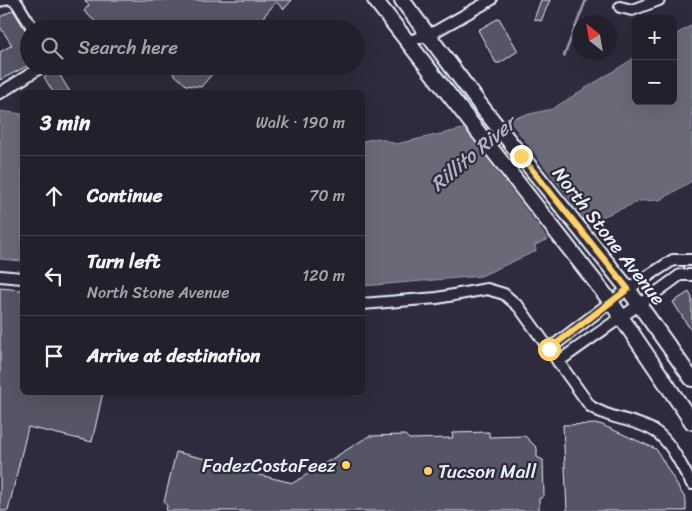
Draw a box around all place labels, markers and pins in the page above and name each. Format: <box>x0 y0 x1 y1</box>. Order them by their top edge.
place label: FadezCostaFeez <box>202 449 337 482</box>
place label: Tucson Mall <box>438 455 537 488</box>
marker: FadezCostaFeez <box>340 459 352 471</box>
marker: Tucson Mall <box>422 465 434 477</box>

